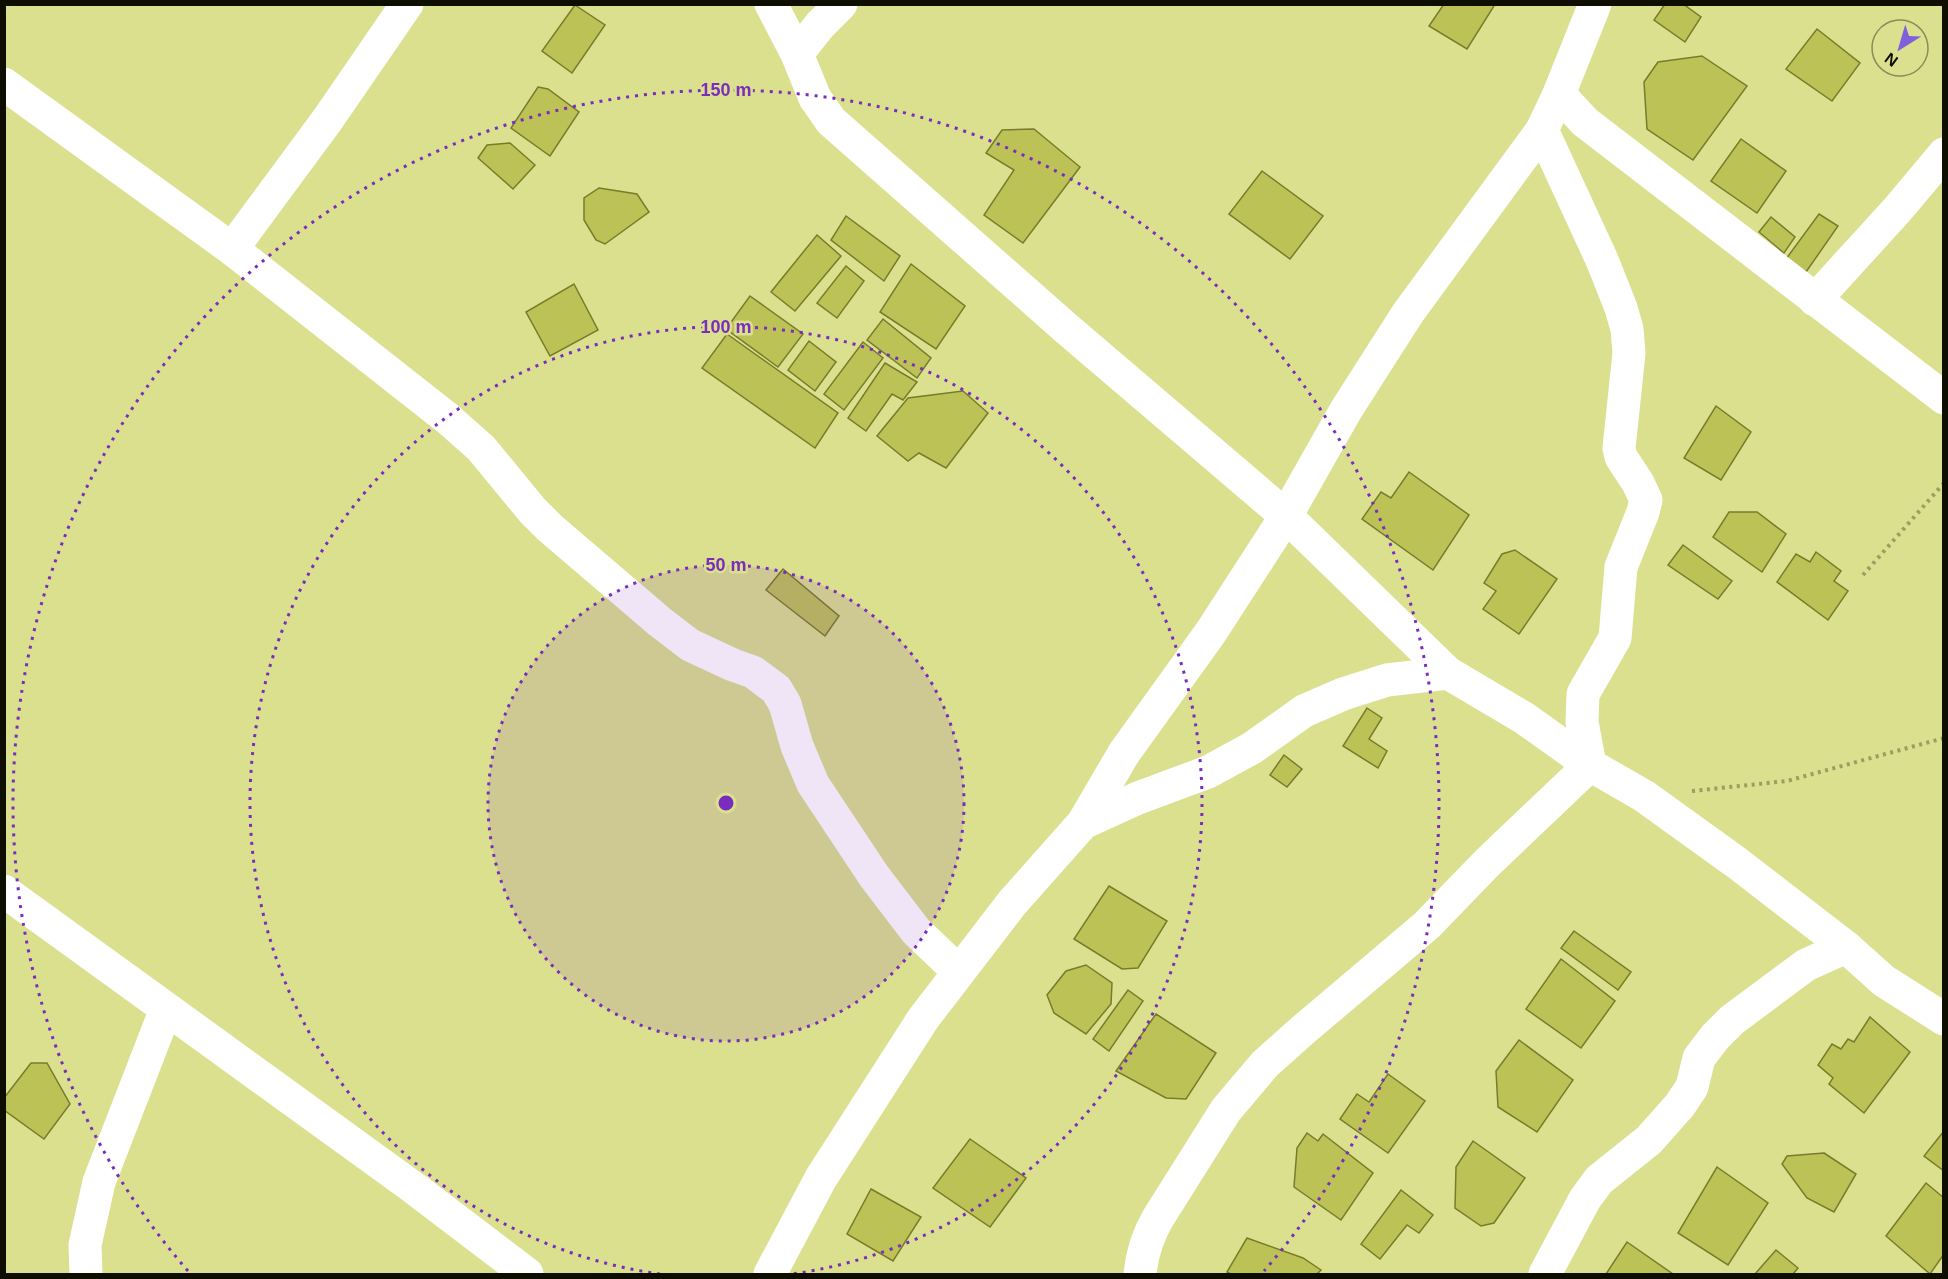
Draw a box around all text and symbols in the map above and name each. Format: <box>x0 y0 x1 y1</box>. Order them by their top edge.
north arrow <box>1870 18 1930 78</box>
text: N <box>1882 49 1901 70</box>
text: 150 m <box>700 80 752 100</box>
text: 100 m <box>700 317 752 337</box>
text: 50 m <box>705 555 747 575</box>
centre of rings <box>716 793 736 813</box>

